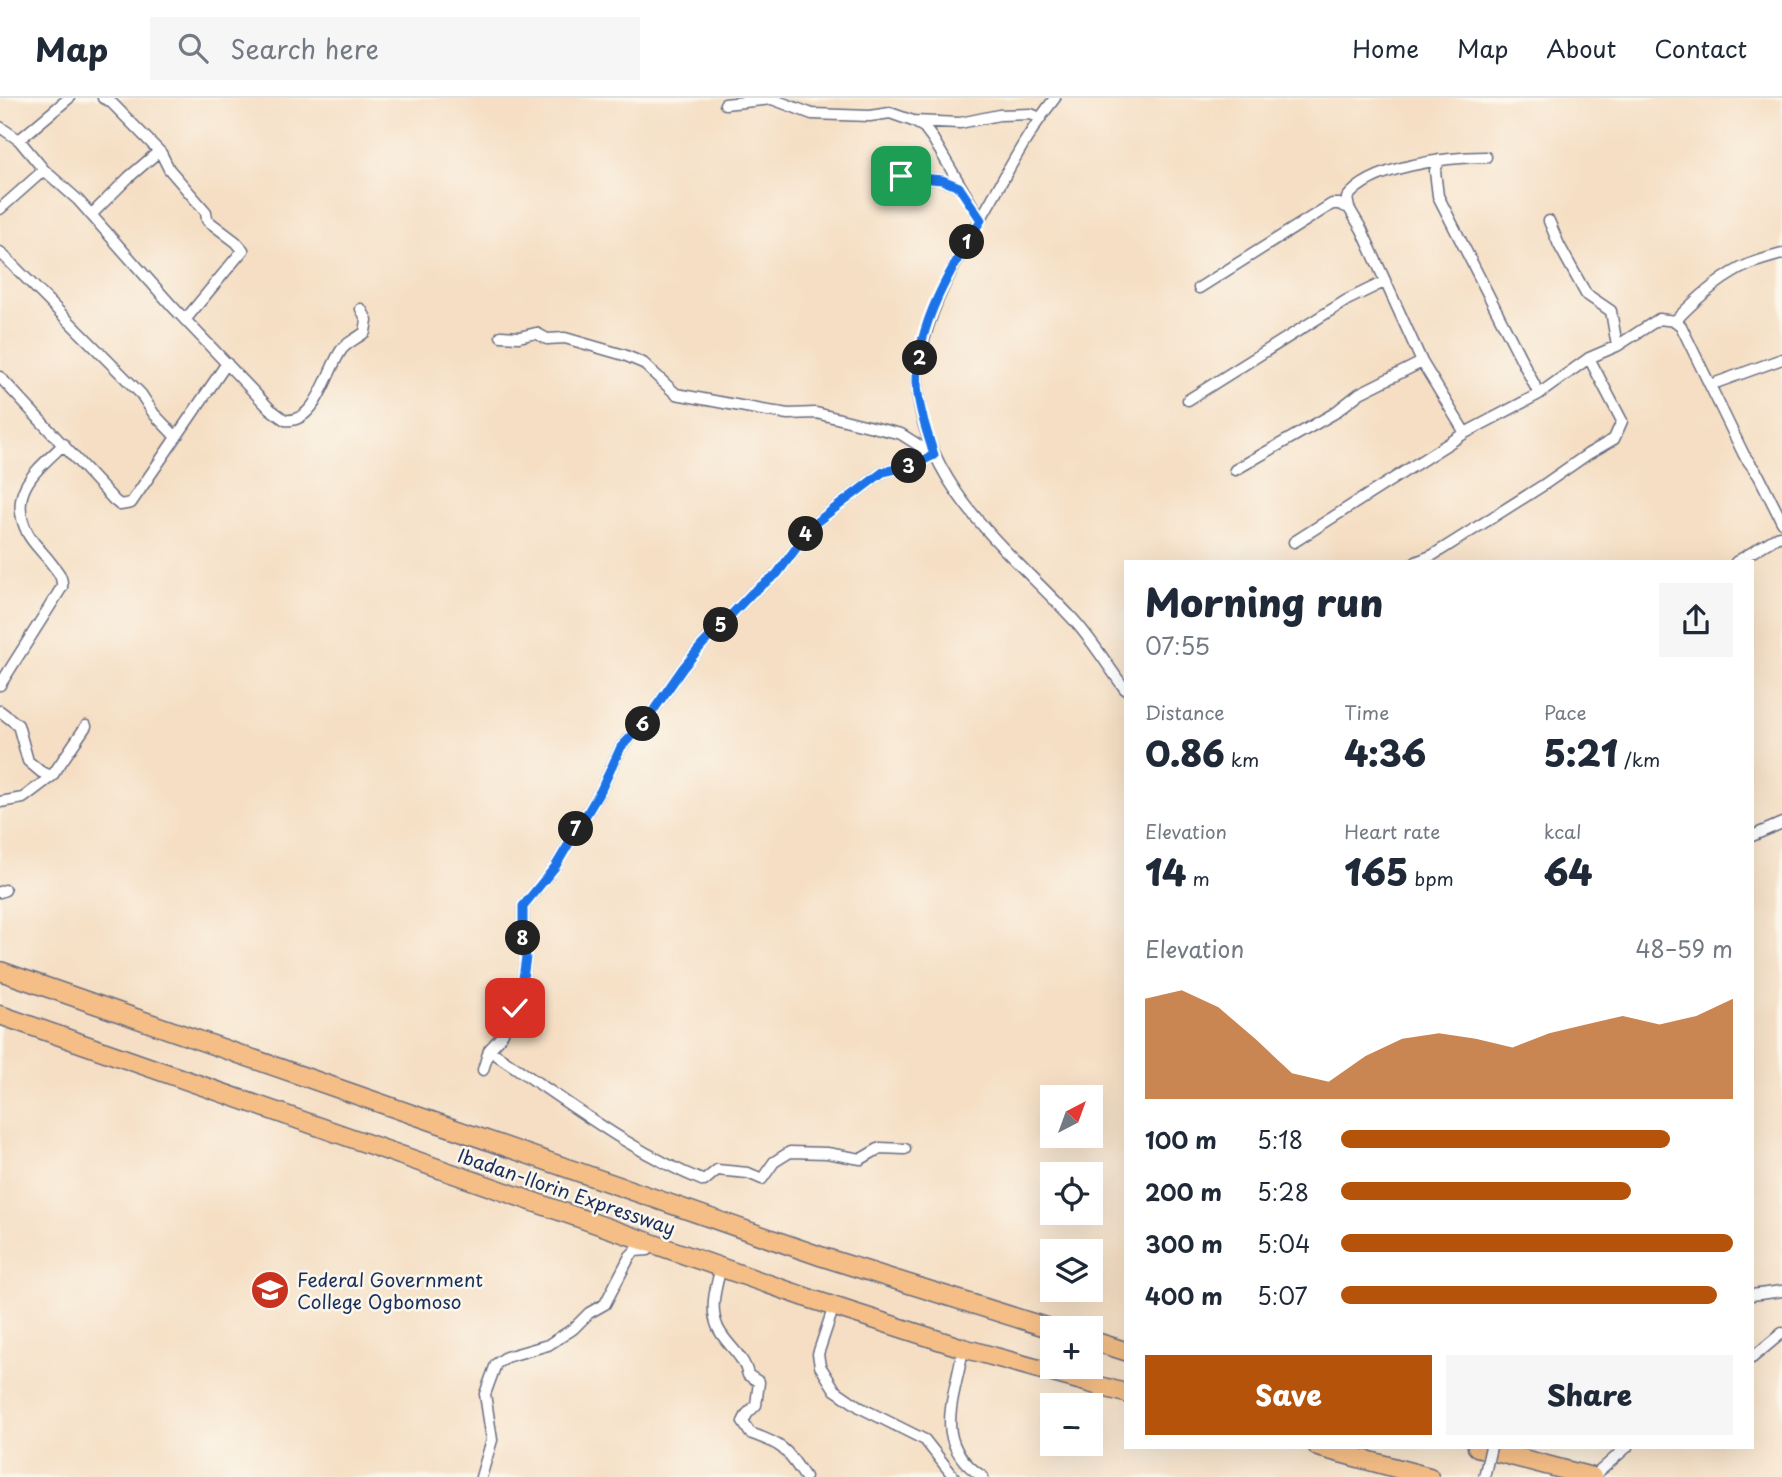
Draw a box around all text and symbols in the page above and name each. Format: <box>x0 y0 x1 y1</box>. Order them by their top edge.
search box <box>150 17 640 80</box>
text: Map <box>35 23 108 73</box>
icon: search <box>174 29 212 67</box>
text: Search here <box>230 29 379 68</box>
text: Home <box>1352 30 1419 66</box>
text: Map <box>1457 30 1508 66</box>
text: About <box>1546 30 1616 66</box>
text: Contact <box>1654 30 1747 66</box>
pin <box>871 146 931 206</box>
icon: arrive <box>882 157 920 195</box>
pin: 1 <box>950 225 984 260</box>
text: 1 <box>962 227 971 255</box>
pin: 2 <box>902 341 937 376</box>
text: 2 <box>913 343 926 371</box>
pin: 3 <box>892 448 926 484</box>
text: 3 <box>902 451 915 479</box>
pin: 4 <box>788 516 824 551</box>
text: 4 <box>799 519 812 547</box>
text: Morning run <box>1145 573 1383 630</box>
button: share <box>1659 583 1733 657</box>
pin: 5 <box>704 608 738 642</box>
text: 5 <box>714 610 727 638</box>
text: 07:55 <box>1145 628 1210 663</box>
text: Distance <box>1145 698 1225 726</box>
text: Time <box>1344 698 1389 726</box>
text: Pace <box>1544 698 1587 726</box>
pin: 6 <box>626 706 660 742</box>
text: 6 <box>636 709 649 737</box>
text: 0.86 <box>1145 726 1225 779</box>
text: 4:36 <box>1344 726 1426 779</box>
text: 5:21 <box>1544 726 1618 779</box>
text: km <box>1225 745 1259 773</box>
text: /km <box>1618 745 1660 773</box>
pin: 7 <box>558 812 594 846</box>
text: 7 <box>570 814 581 842</box>
text: Elevation <box>1145 817 1227 845</box>
text: Heart rate <box>1344 817 1440 845</box>
text: kcal <box>1544 817 1582 845</box>
text: 14 <box>1145 845 1186 898</box>
text: 165 <box>1344 845 1408 898</box>
text: 64 <box>1544 845 1592 898</box>
text: m <box>1186 864 1210 892</box>
text: bpm <box>1408 864 1454 892</box>
pin: 8 <box>505 920 540 956</box>
text: 8 <box>517 923 528 951</box>
text: Elevation <box>1145 931 1244 966</box>
text: 48–59 m <box>1636 931 1733 966</box>
pin <box>485 978 545 1038</box>
icon: check <box>496 989 534 1027</box>
north arrow <box>1040 1085 1102 1148</box>
map controls <box>1040 1085 1103 1456</box>
text: 100 m <box>1145 1122 1217 1157</box>
text: 5:18 <box>1257 1122 1303 1157</box>
street label: Ibadan-Ilorin Expressway <box>454 1141 680 1241</box>
button: locate <box>1040 1162 1103 1225</box>
text: 200 m <box>1145 1174 1222 1209</box>
text: 5:28 <box>1257 1174 1309 1209</box>
text: 300 m <box>1145 1226 1223 1261</box>
text: 5:04 <box>1257 1226 1310 1261</box>
button: layers <box>1040 1239 1103 1302</box>
place label: Federal Government College Ogbomoso <box>297 1265 483 1315</box>
school or university icon: Federal Government College Ogbomoso <box>249 1269 291 1311</box>
text: 400 m <box>1145 1278 1223 1313</box>
text: 5:07 <box>1257 1278 1308 1313</box>
button: + <box>1040 1316 1103 1379</box>
button: Save <box>1145 1355 1432 1435</box>
button: Share <box>1446 1355 1733 1435</box>
button: − <box>1040 1393 1103 1456</box>

